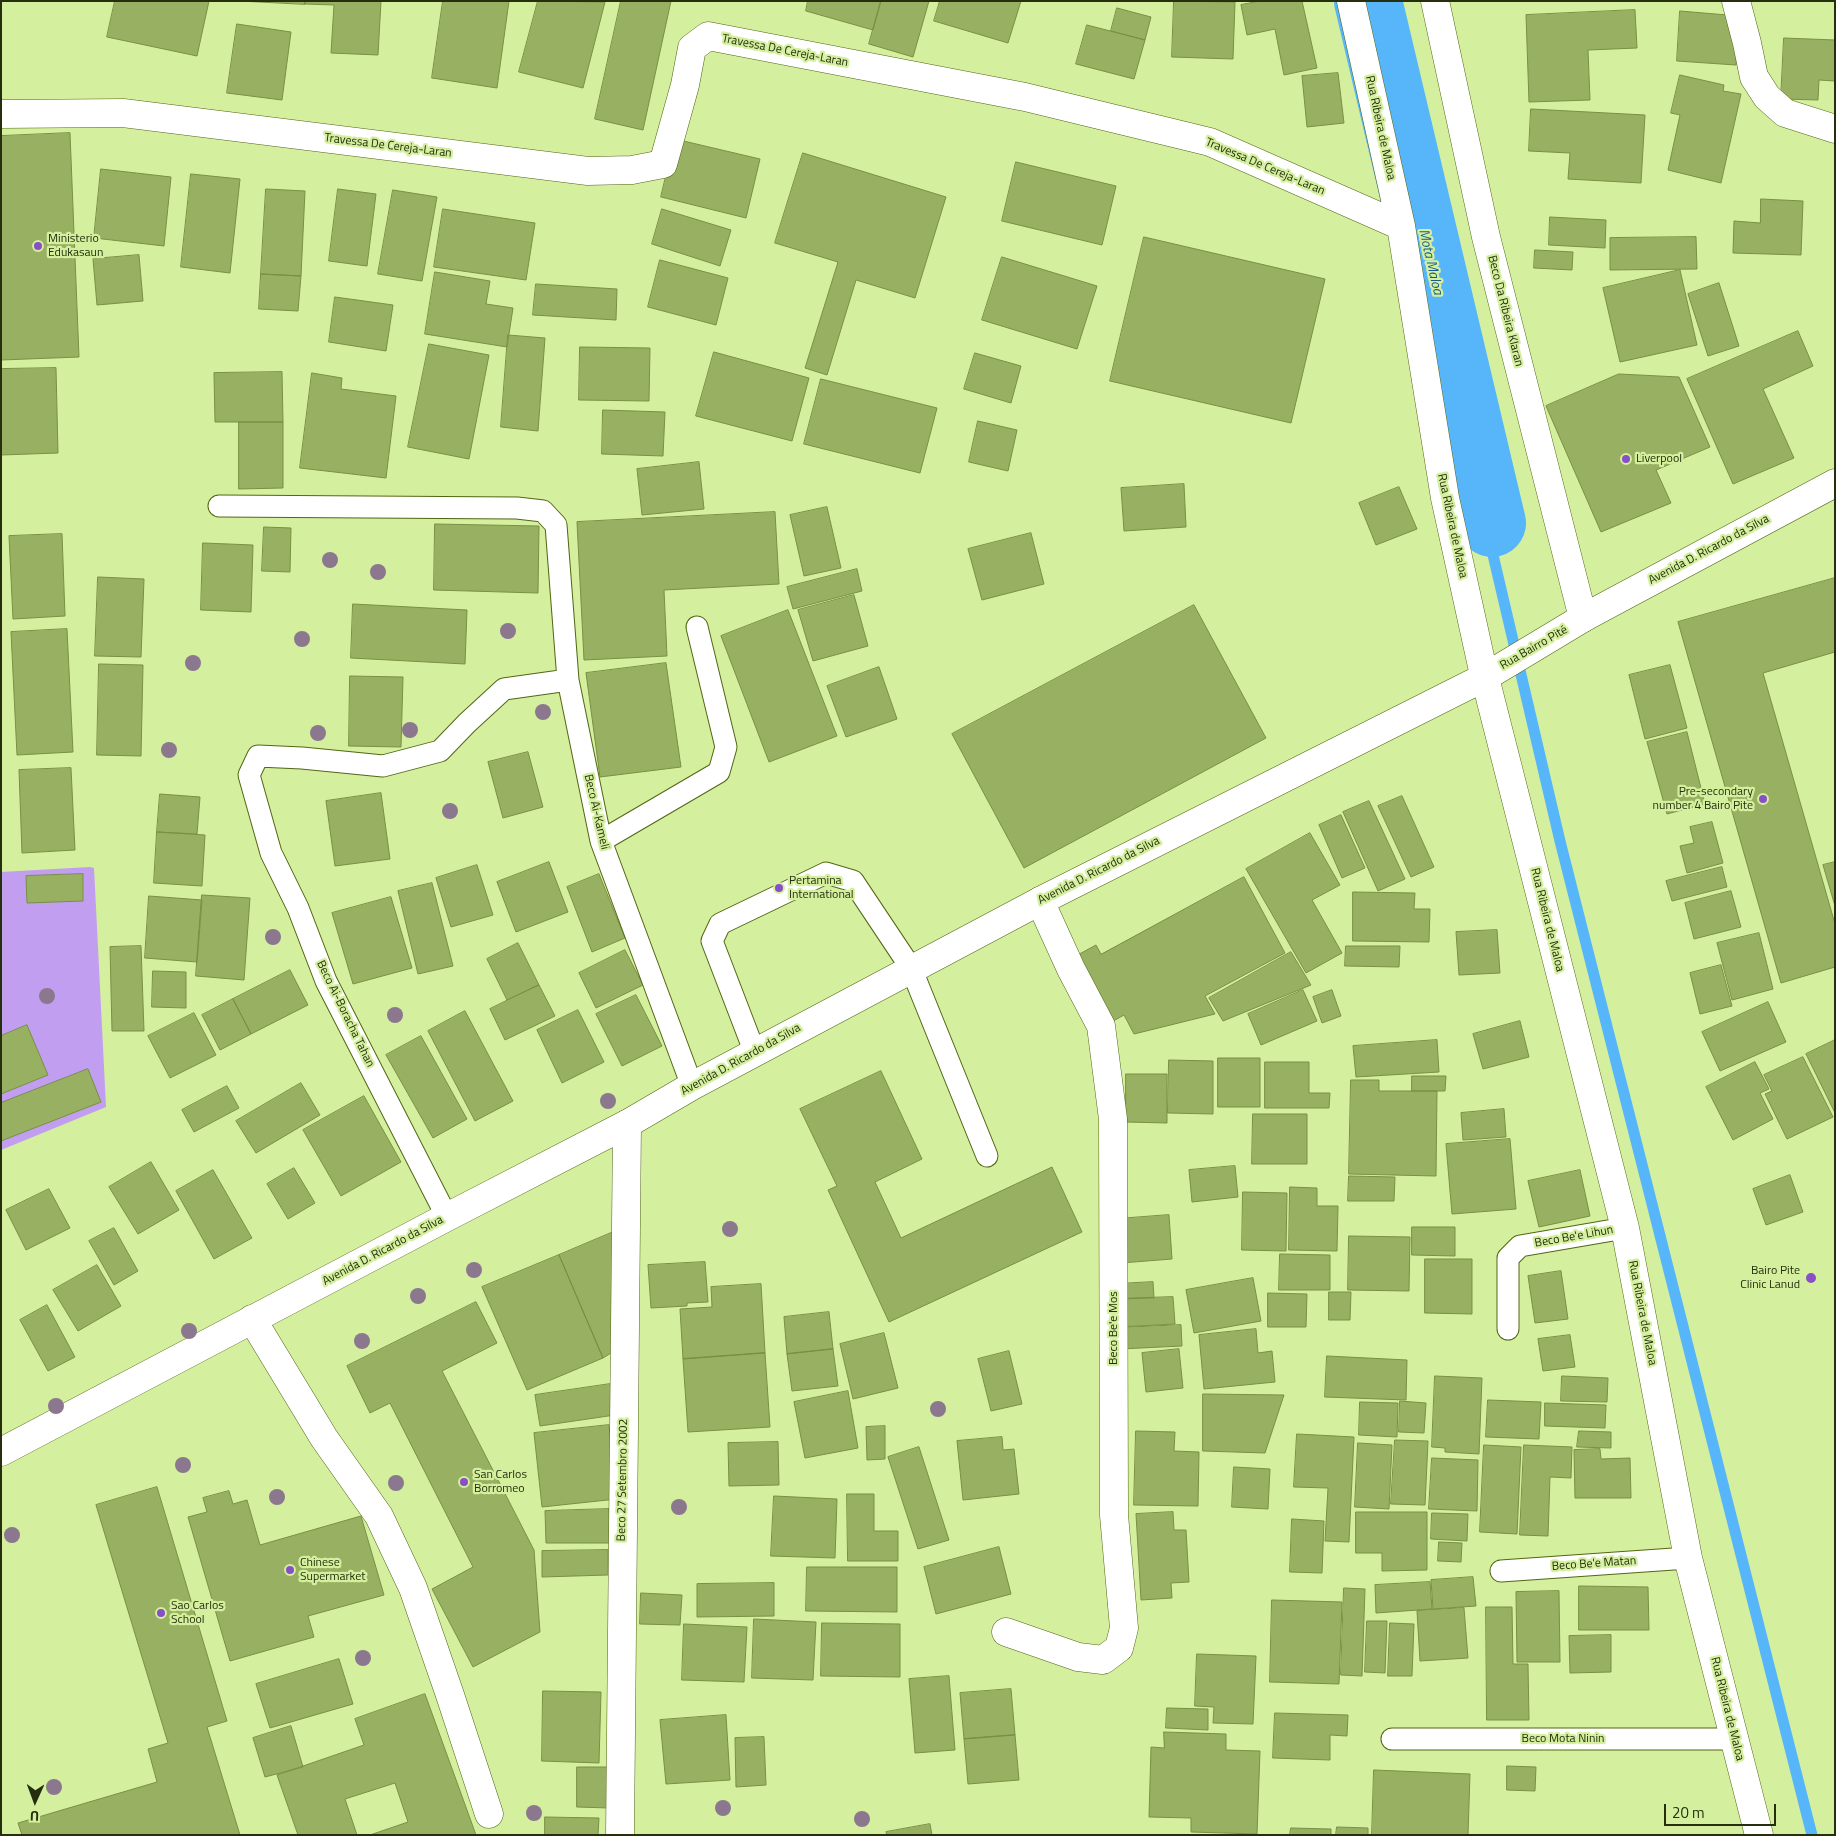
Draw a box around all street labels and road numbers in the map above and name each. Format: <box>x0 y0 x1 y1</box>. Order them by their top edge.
street label: Travessa De Cereja-Laran <box>721 32 849 70</box>
street label: Rua Ribeira de Maloa <box>1362 74 1398 182</box>
street label: Travessa De Cereja-Laran <box>324 131 452 161</box>
street label: Travessa De Cereja-Laran <box>1203 135 1327 199</box>
street label: Beco Da Ribeira Klaran <box>1484 254 1526 368</box>
street label: Rua Ribeira de Maloa <box>1434 472 1470 580</box>
street label: Avenida D. Ricardo da Silva <box>1646 512 1772 588</box>
street label: Rua Bairro Pité <box>1498 623 1570 673</box>
street label: Beco Ai-Kameli <box>580 773 612 851</box>
street label: Avenida D. Ricardo da Silva <box>1036 834 1162 908</box>
street label: Rua Ribeira de Maloa <box>1527 867 1567 973</box>
street label: Beco Ai-Boracha Tahan <box>313 958 377 1070</box>
street label: Avenida D. Ricardo da Silva <box>679 1021 803 1099</box>
street label: Avenida D. Ricardo da Silva <box>320 1213 446 1289</box>
street label: Beco Be'e Lihun <box>1534 1223 1614 1251</box>
street label: Rua Ribeira de Maloa <box>1625 1259 1659 1367</box>
street label: Beco Be'e Mos <box>1107 1291 1121 1365</box>
street label: Beco 27 Setembro 2002 <box>615 1419 631 1541</box>
street label: Beco Be'e Matan <box>1551 1554 1637 1574</box>
street label: Rua Ribeira de Maloa <box>1707 1656 1747 1762</box>
street label: Beco Mota Ninin <box>1521 1732 1605 1746</box>

